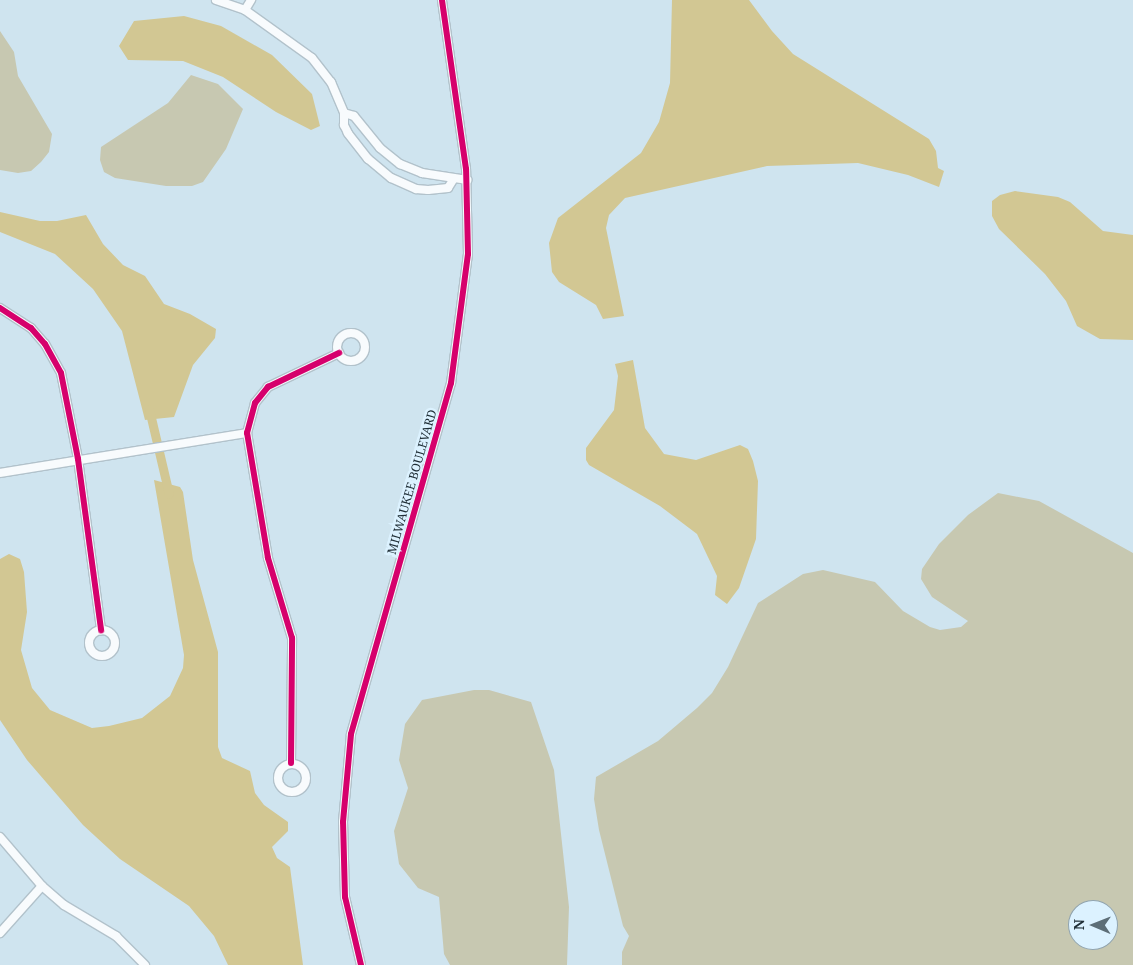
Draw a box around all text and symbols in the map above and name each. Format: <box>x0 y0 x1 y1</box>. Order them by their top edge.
street label: MILWAUKEE BOULEVARD <box>384 408 440 556</box>
north arrow <box>1068 900 1118 950</box>
text: N <box>1069 919 1088 930</box>

